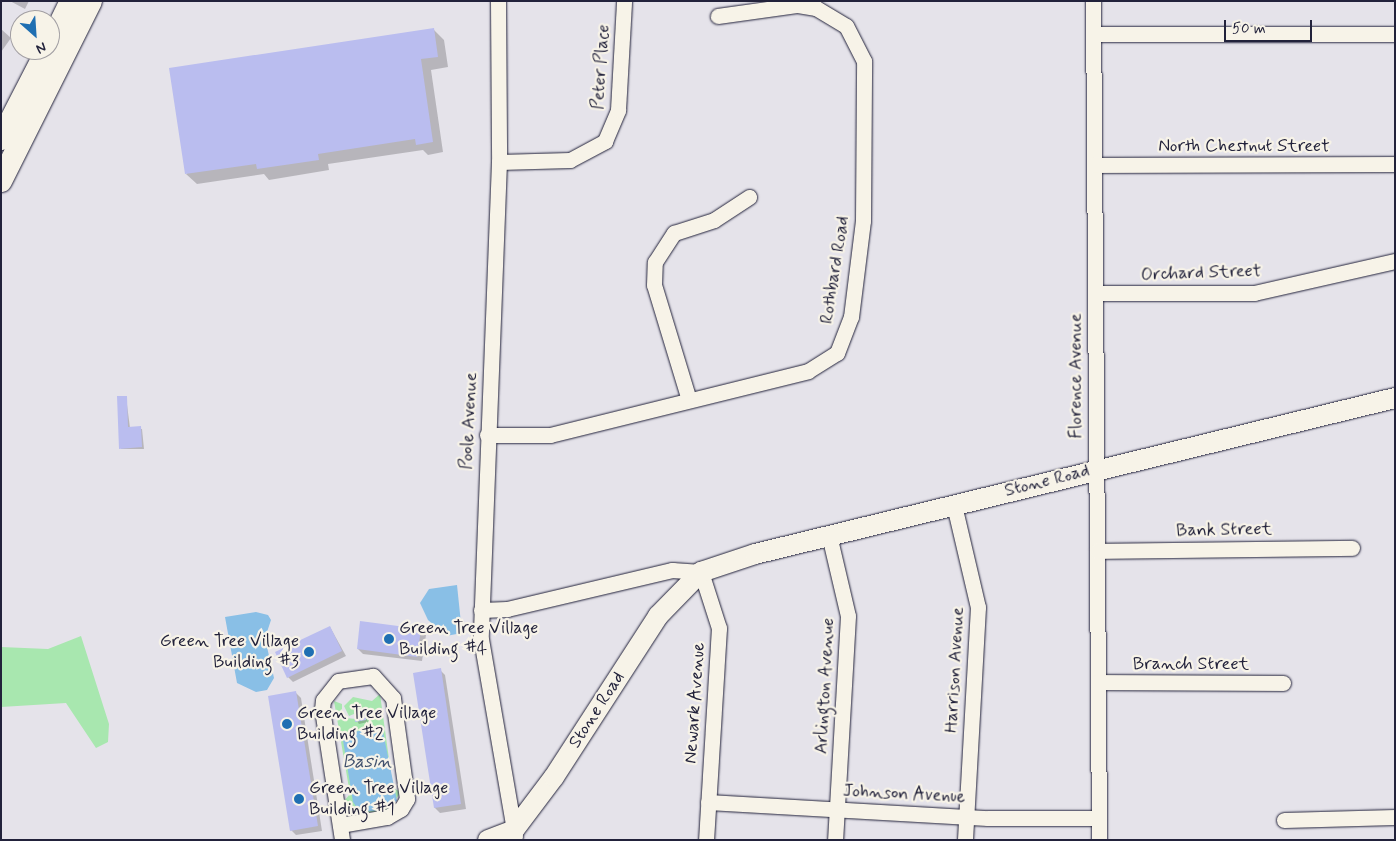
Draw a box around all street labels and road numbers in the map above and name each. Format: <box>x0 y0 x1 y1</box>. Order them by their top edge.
street label: Peter Place <box>587 24 615 110</box>
street label: North Chestnut Street <box>1159 135 1329 157</box>
street label: Rothbard Road <box>816 215 854 325</box>
street label: Orchard Street <box>1141 260 1261 286</box>
street label: Florence Avenue <box>1065 313 1087 439</box>
street label: Poole Avenue <box>456 372 482 470</box>
street label: Stone Road <box>1002 460 1092 502</box>
street label: Bank Street <box>1176 518 1272 542</box>
street label: Harrison Avenue <box>941 606 969 734</box>
street label: Arlington Avenue <box>811 619 839 753</box>
street label: Newark Avenue <box>680 643 710 763</box>
street label: Branch Street <box>1133 653 1249 675</box>
street label: Stone Road <box>564 668 630 752</box>
street label: Johnson Avenue <box>840 780 968 808</box>

